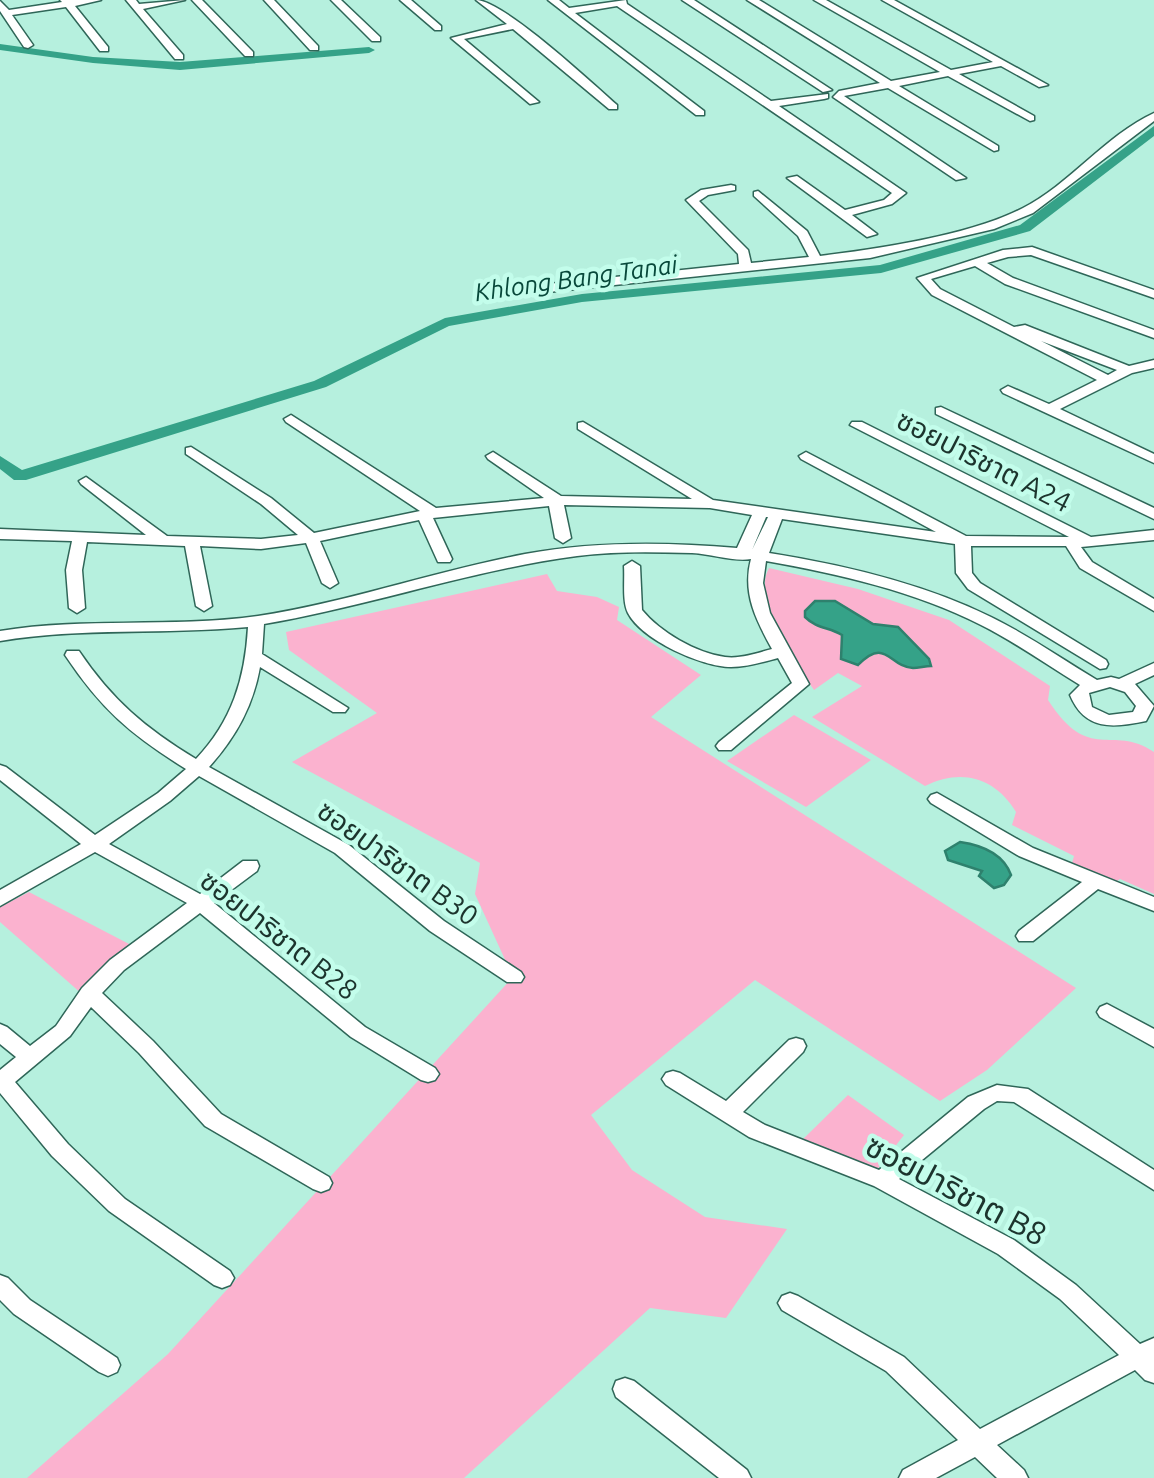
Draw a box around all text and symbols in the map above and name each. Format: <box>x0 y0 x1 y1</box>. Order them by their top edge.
water label: Khlong Bang Tanai <box>473 250 680 306</box>
street label: ซอยปาริชาต A24 <box>892 403 1076 518</box>
street label: ซอยปาริชาต B30 <box>312 794 485 931</box>
street label: ซอยปาริชาต B28 <box>195 864 364 1005</box>
street label: ซอยปาริชาต B8 <box>860 1126 1053 1252</box>

